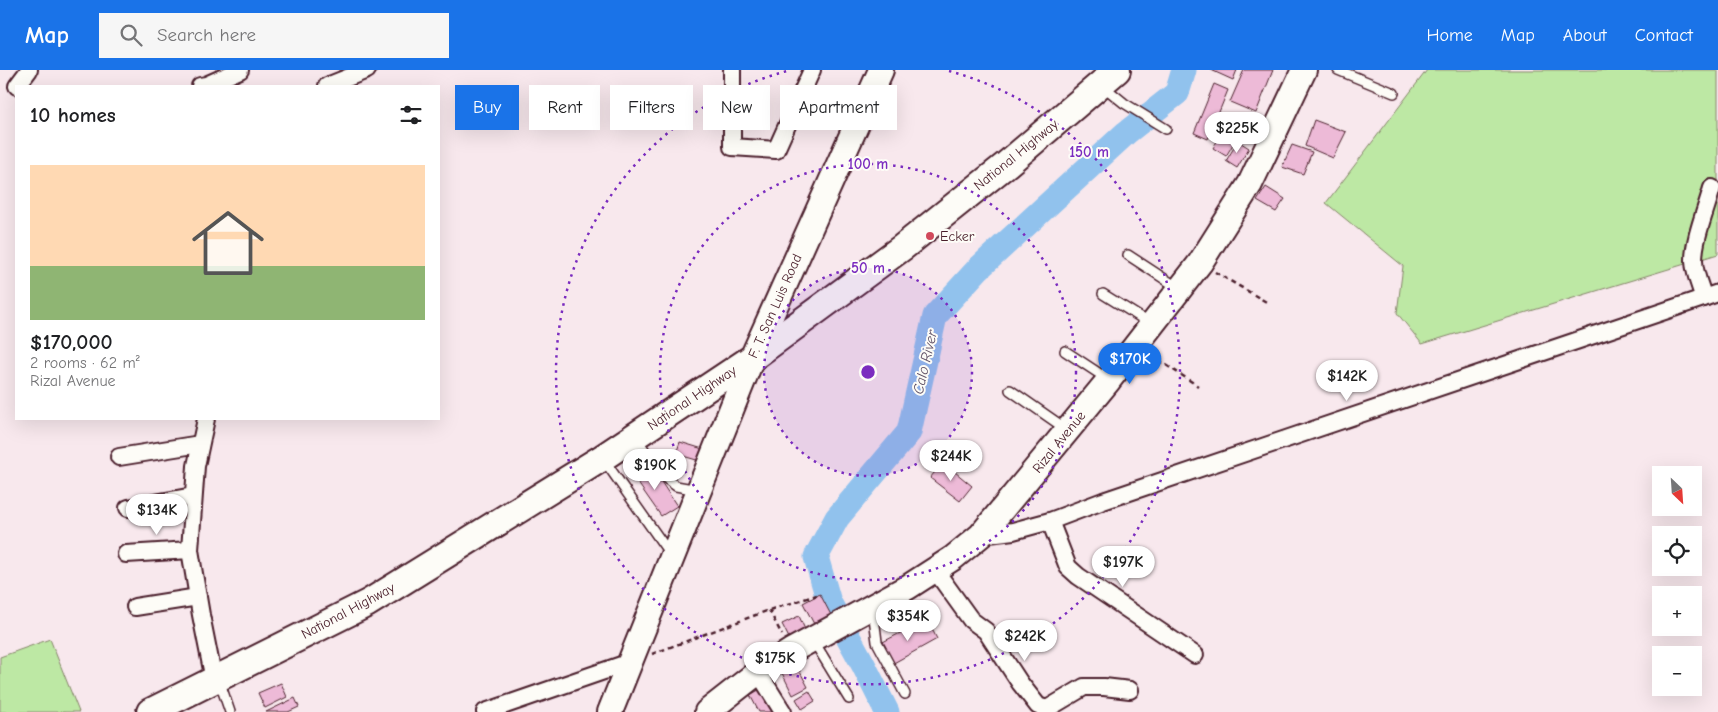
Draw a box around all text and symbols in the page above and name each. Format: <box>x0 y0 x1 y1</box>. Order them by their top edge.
search box <box>99 13 449 58</box>
text: Map <box>25 21 69 49</box>
icon: search <box>117 21 145 49</box>
text: Search here <box>157 24 256 46</box>
text: Home <box>1426 25 1473 46</box>
text: Map <box>1501 25 1535 46</box>
text: About <box>1563 25 1607 46</box>
text: Contact <box>1635 25 1693 46</box>
chip: Buy <box>455 85 519 130</box>
chip: Rent <box>529 85 600 130</box>
chip: Filters <box>610 85 693 130</box>
chip: New <box>703 85 770 130</box>
chip: Apartment <box>780 85 897 130</box>
icon: filters <box>397 101 425 129</box>
text: 10 homes <box>30 103 116 127</box>
pin: $225K <box>1202 112 1272 154</box>
street label: National Highway <box>970 115 1062 194</box>
text: $225K <box>1215 119 1259 137</box>
text: 150 m <box>1069 143 1109 161</box>
text: 100 m <box>848 155 888 173</box>
icon: home <box>183 198 273 288</box>
place label: Ecker <box>940 228 975 245</box>
marker: Ecker <box>924 230 936 242</box>
street label: F. T. San Luis Road <box>744 251 806 361</box>
text: 50 m <box>851 259 885 277</box>
water label: Calo River <box>909 327 941 396</box>
text: $170,000 <box>30 330 112 354</box>
pin: $170K <box>1095 342 1165 385</box>
text: $170K <box>1109 350 1151 368</box>
text: 2 rooms · 62 m² <box>30 354 140 372</box>
pin: $142K <box>1312 360 1382 402</box>
street label: National Highway <box>644 362 740 434</box>
centre of rings <box>859 363 877 381</box>
text: $142K <box>1327 367 1367 385</box>
text: Rizal Avenue <box>30 372 116 390</box>
street label: Rizal Avenue <box>1029 408 1089 476</box>
pin: $244K <box>916 440 986 482</box>
text: $244K <box>930 447 972 465</box>
pin: $190K <box>620 448 690 491</box>
text: $190K <box>634 456 676 474</box>
north arrow <box>1652 466 1702 516</box>
map controls <box>1652 466 1702 696</box>
pin: $134K <box>122 494 192 536</box>
text: $134K <box>137 501 177 519</box>
button: locate <box>1652 526 1702 576</box>
pin: $197K <box>1088 546 1158 588</box>
text: $197K <box>1103 553 1143 571</box>
street label: National Highway <box>298 579 398 643</box>
button: + <box>1652 586 1702 636</box>
pin: $354K <box>873 600 943 642</box>
text: $354K <box>887 607 929 625</box>
pin: $242K <box>990 620 1060 662</box>
text: $242K <box>1004 627 1046 645</box>
pin: $175K <box>740 642 810 684</box>
button: − <box>1652 646 1702 696</box>
text: $175K <box>755 649 795 667</box>

